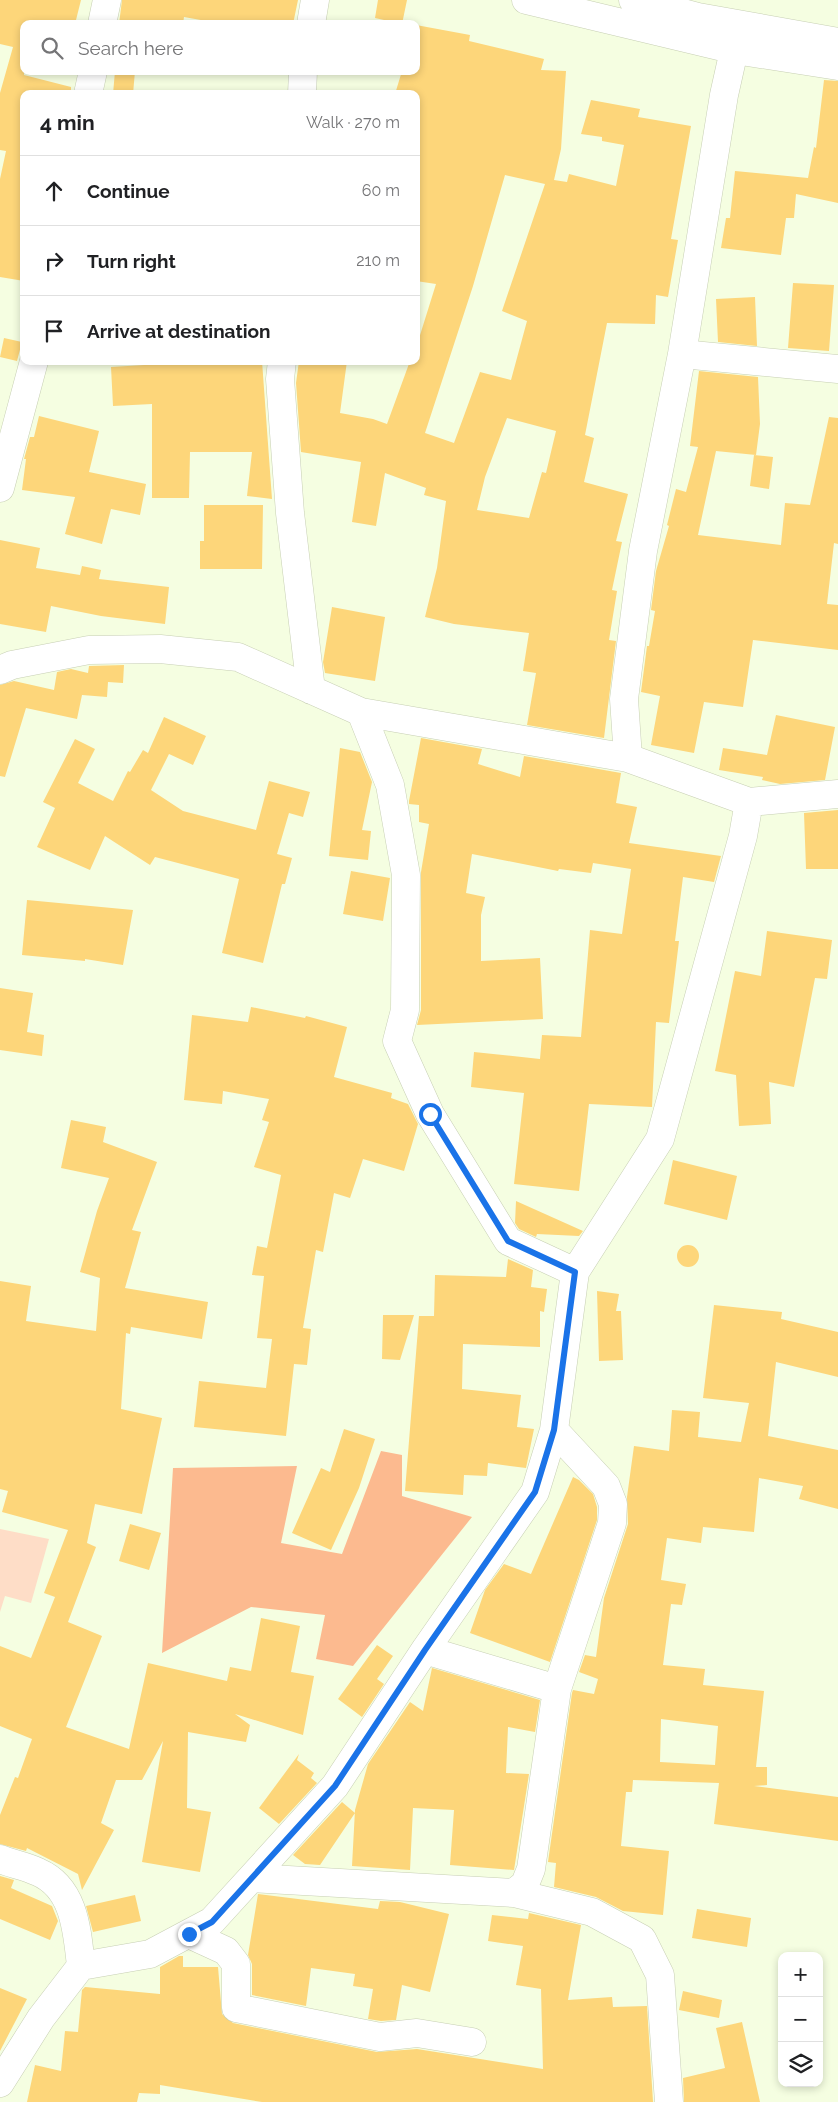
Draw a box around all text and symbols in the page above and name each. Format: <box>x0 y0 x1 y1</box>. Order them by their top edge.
search box <box>20 20 420 75</box>
icon: search <box>38 34 66 62</box>
text: Search here <box>78 37 184 59</box>
text: 4 min <box>40 110 95 135</box>
text: Walk · 270 m <box>306 113 400 132</box>
icon: ahead <box>40 177 68 205</box>
text: Continue <box>87 180 170 202</box>
text: 60 m <box>362 181 400 200</box>
icon: right <box>40 247 68 275</box>
text: Turn right <box>87 250 176 272</box>
text: 210 m <box>356 251 400 270</box>
icon: arrive <box>40 317 68 345</box>
text: Arrive at destination <box>87 320 271 342</box>
route start <box>419 1103 442 1126</box>
route end <box>178 1923 201 1946</box>
map controls <box>778 1952 823 2087</box>
button: + <box>778 1952 823 1997</box>
button: − <box>778 1997 823 2042</box>
button: layers <box>778 2042 823 2087</box>

